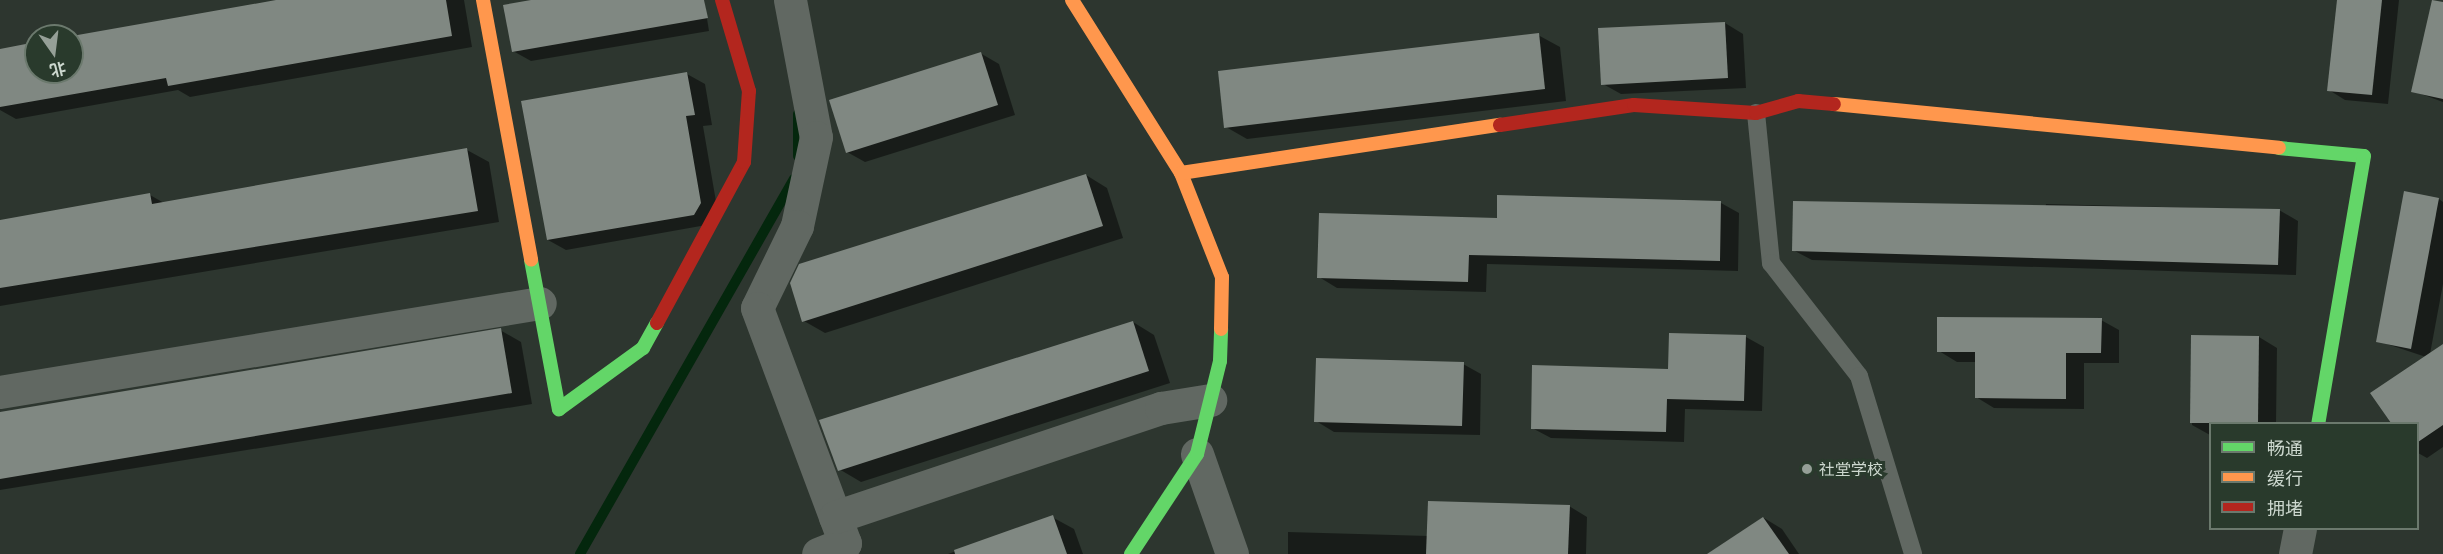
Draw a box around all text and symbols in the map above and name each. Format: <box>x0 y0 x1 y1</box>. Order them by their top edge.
north arrow <box>24 24 84 84</box>
text: 北 <box>47 57 68 82</box>
legend <box>2209 422 2419 530</box>
text: 畅通 <box>2267 436 2303 460</box>
place label: 社堂学校 <box>1819 459 1883 479</box>
marker: 社堂学校 <box>1800 462 1814 476</box>
text: 缓行 <box>2267 466 2303 490</box>
text: 拥堵 <box>2267 496 2303 520</box>

